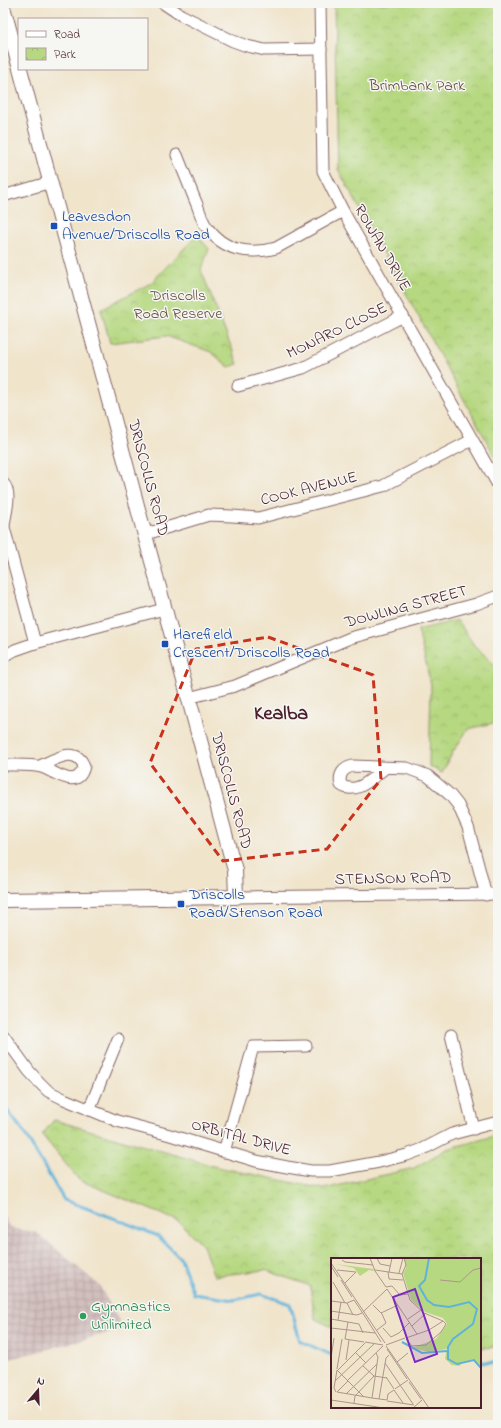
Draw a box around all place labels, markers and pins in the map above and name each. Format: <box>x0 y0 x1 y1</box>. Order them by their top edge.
place label: Leavesdon Avenue/Driscolls Road <box>62 205 210 247</box>
marker: Leavesdon Avenue/Driscolls Road <box>49 221 59 231</box>
place label: Harefield Crescent/Driscolls Road <box>173 623 330 665</box>
marker: Harefield Crescent/Driscolls Road <box>160 639 170 649</box>
place label: Driscolls Road/Stenson Road <box>188 883 323 925</box>
marker: Driscolls Road/Stenson Road <box>176 899 186 909</box>
place label: Gymnastics Unlimited <box>91 1295 171 1337</box>
marker: Gymnastics Unlimited <box>78 1311 88 1321</box>

